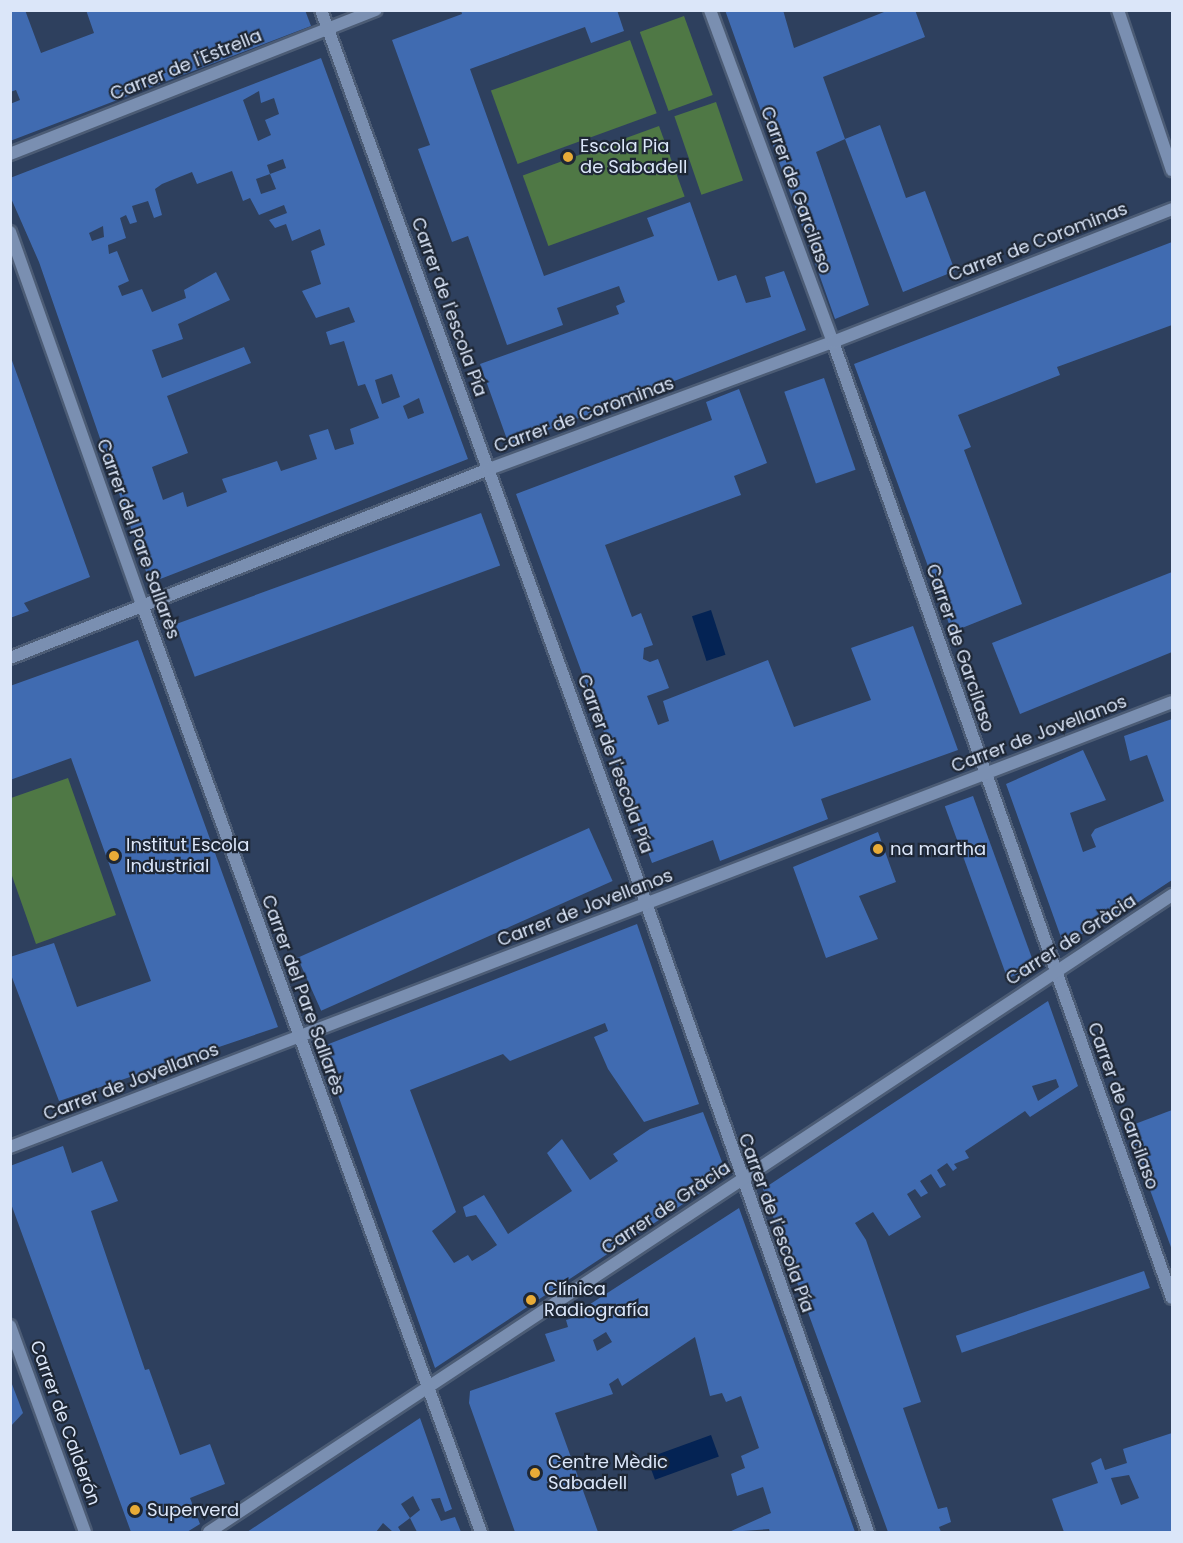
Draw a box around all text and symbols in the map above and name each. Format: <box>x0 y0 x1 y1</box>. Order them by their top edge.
street label: Carrer de l'Estrella <box>107 25 265 105</box>
street label: Carrer de Garcilaso <box>756 104 836 276</box>
place label: Escola Pia de Sabadell <box>580 136 687 178</box>
marker: Escola Pia de Sabadell <box>561 150 575 164</box>
street label: Carrer de Corominas <box>945 198 1131 286</box>
street label: Carrer de l'escola Pía <box>407 214 491 400</box>
street label: Carrer de Corominas <box>491 372 677 458</box>
street label: Carrer del Pare Sallarès <box>92 436 184 642</box>
street label: Carrer de Garcilaso <box>921 561 999 735</box>
street label: Carrer de l'escola Pía <box>573 671 657 857</box>
street label: Carrer de Jovellanos <box>948 691 1130 777</box>
place label: Institut Escola Industrial <box>126 835 249 878</box>
place label: na martha <box>890 838 986 860</box>
marker: na martha <box>871 842 885 856</box>
marker: Institut Escola Industrial <box>107 849 121 863</box>
street label: Carrer de Jovellanos <box>494 865 676 951</box>
street label: Carrer de Gràcia <box>1002 890 1140 990</box>
street label: Carrer del Pare Sallarès <box>257 892 349 1098</box>
street label: Carrer de Garcilaso <box>1083 1020 1163 1192</box>
street label: Carrer de Jovellanos <box>40 1039 222 1125</box>
street label: Carrer de l'escola Pía <box>734 1130 818 1316</box>
street label: Carrer de Gràcia <box>597 1157 735 1259</box>
place label: Clínica Radiografía <box>544 1279 649 1322</box>
marker: Clínica Radiografía <box>522 1291 540 1309</box>
street label: Carrer de Calderón <box>25 1338 105 1508</box>
place label: Centre Mèdic Sabadell <box>548 1452 668 1494</box>
marker: Centre Mèdic Sabadell <box>526 1464 544 1482</box>
place label: Superverd <box>147 1499 239 1521</box>
marker: Superverd <box>128 1503 142 1517</box>

